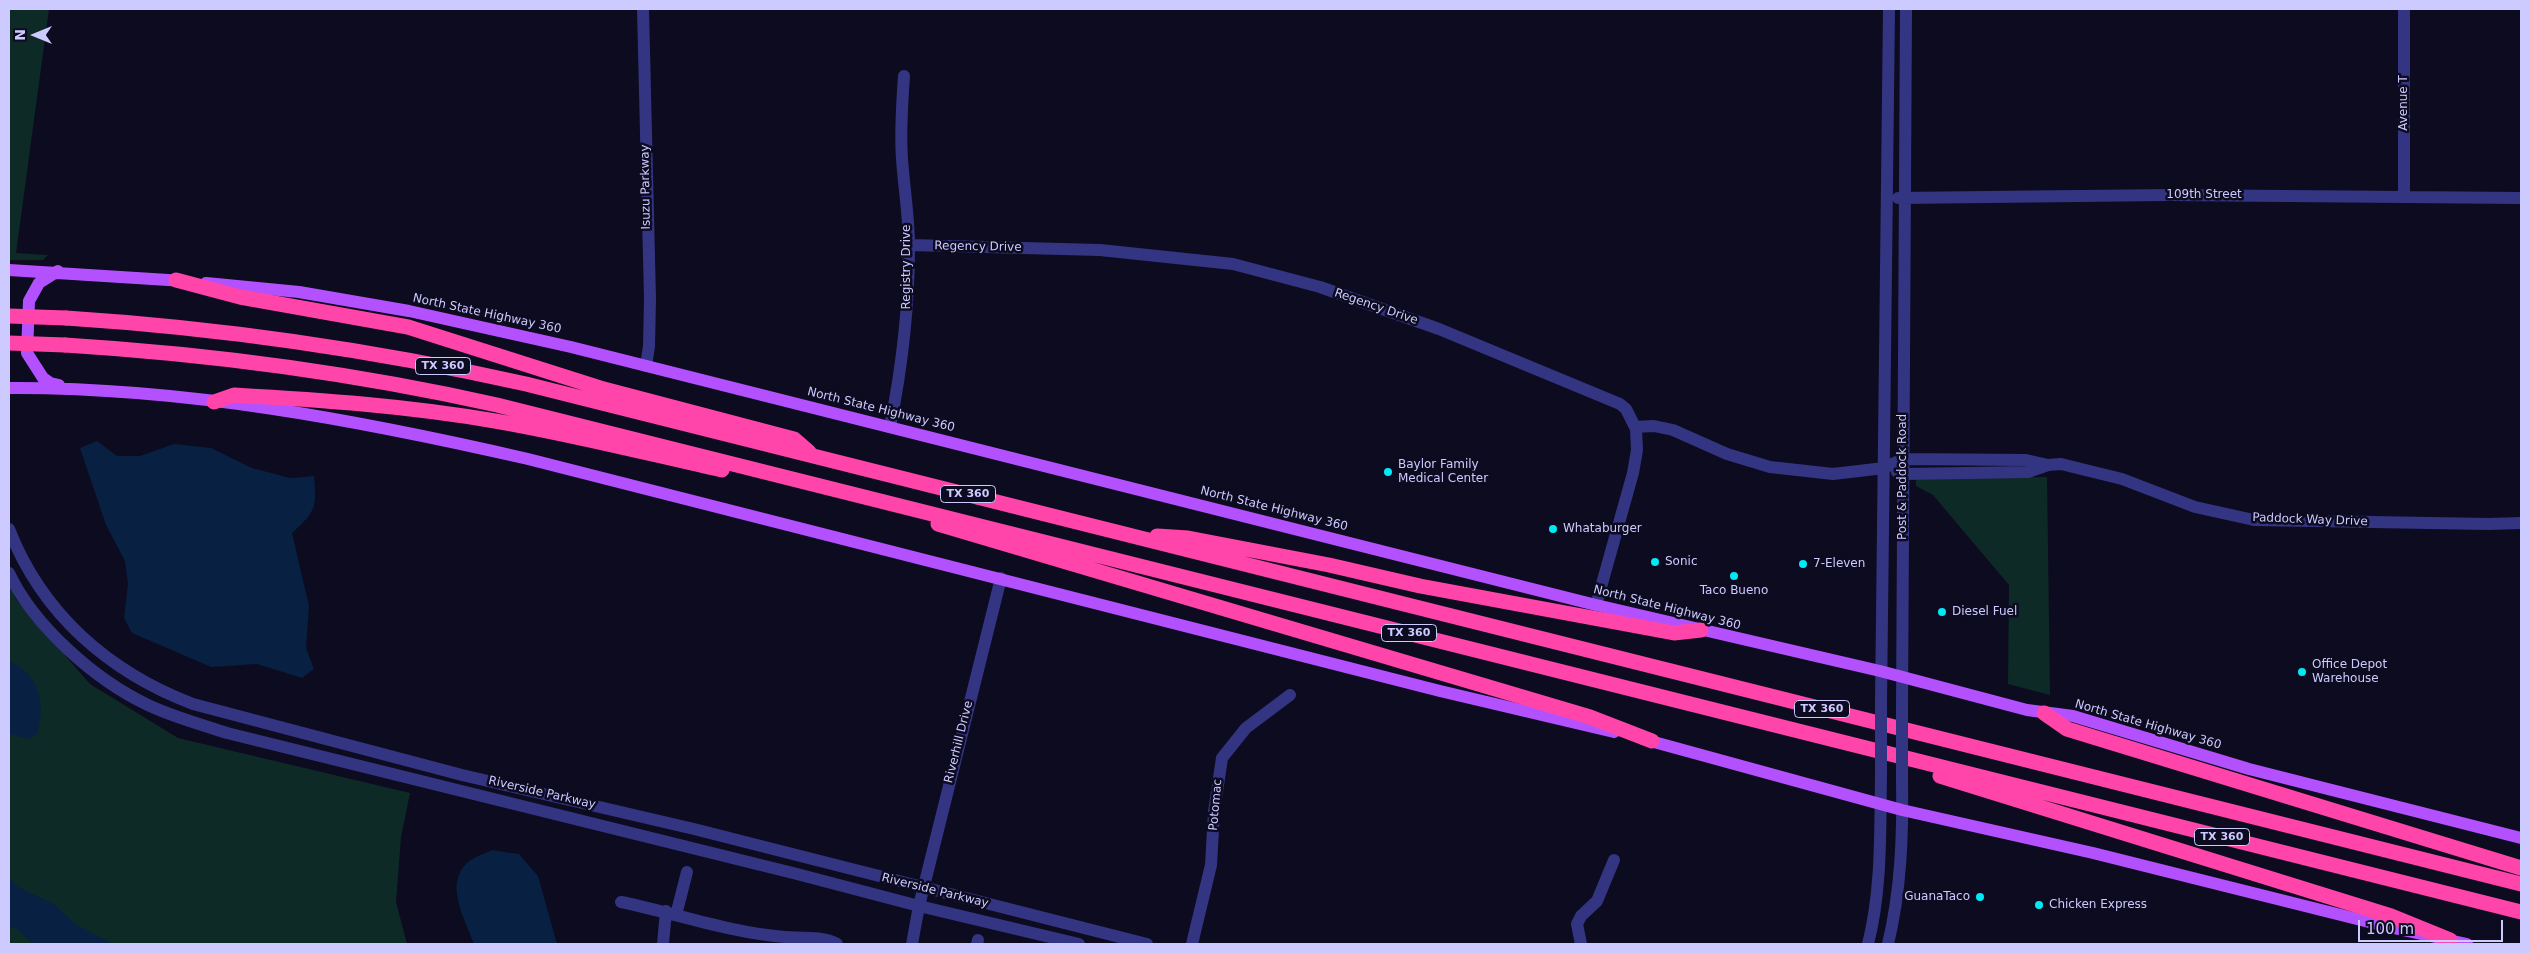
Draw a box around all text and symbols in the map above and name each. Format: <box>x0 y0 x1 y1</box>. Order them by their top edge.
north arrow <box>10 10 60 60</box>
text: N <box>12 29 28 41</box>
street label: Avenue T <box>2397 75 2411 131</box>
street label: Isuzu Parkway <box>638 144 654 230</box>
street label: 109th Street <box>2166 188 2242 202</box>
street label: Registry Drive <box>900 225 914 309</box>
street label: Regency Drive <box>934 239 1022 255</box>
street label: Regency Drive <box>1332 286 1420 328</box>
street label: North State Highway 360 <box>411 291 563 337</box>
road number: TX 360 <box>416 358 470 374</box>
street label: North State Highway 360 <box>806 385 956 435</box>
street label: Post & Paddock Road <box>1896 414 1910 540</box>
place label: Baylor Family Medical Center <box>1398 458 1488 486</box>
marker: Baylor Family Medical Center <box>1382 466 1394 478</box>
street label: North State Highway 360 <box>1199 484 1349 534</box>
road number: TX 360 <box>940 486 996 502</box>
street label: Paddock Way Drive <box>2252 511 2368 529</box>
place label: Whataburger <box>1563 522 1642 536</box>
marker: Whataburger <box>1547 523 1559 535</box>
place label: Sonic <box>1665 555 1697 569</box>
marker: Sonic <box>1649 556 1661 568</box>
place label: 7-Eleven <box>1813 557 1865 571</box>
marker: 7-Eleven <box>1797 558 1809 570</box>
marker: Taco Bueno <box>1728 570 1740 582</box>
street label: North State Highway 360 <box>1592 583 1742 633</box>
place label: Taco Bueno <box>1700 584 1768 598</box>
place label: Diesel Fuel <box>1952 605 2017 619</box>
marker: Diesel Fuel <box>1936 606 1948 618</box>
road number: TX 360 <box>1382 624 1436 641</box>
place label: Office Depot Warehouse <box>2312 658 2387 686</box>
marker: Office Depot Warehouse <box>2296 666 2308 678</box>
street label: North State Highway 360 <box>2073 697 2223 753</box>
street label: Riverhill Drive <box>942 699 976 785</box>
road number: TX 360 <box>1794 701 1850 718</box>
street label: Riverside Parkway <box>487 774 597 812</box>
street label: Potomac <box>1207 779 1225 831</box>
road number: TX 360 <box>2194 829 2250 846</box>
street label: Riverside Parkway <box>880 871 990 911</box>
place label: GuanaTaco <box>1904 890 1970 904</box>
marker: GuanaTaco <box>1974 891 1986 903</box>
place label: Chicken Express <box>2049 898 2147 912</box>
marker: Chicken Express <box>2033 899 2045 911</box>
scale bar <box>2360 910 2505 942</box>
text: 100 m <box>2366 920 2414 938</box>

